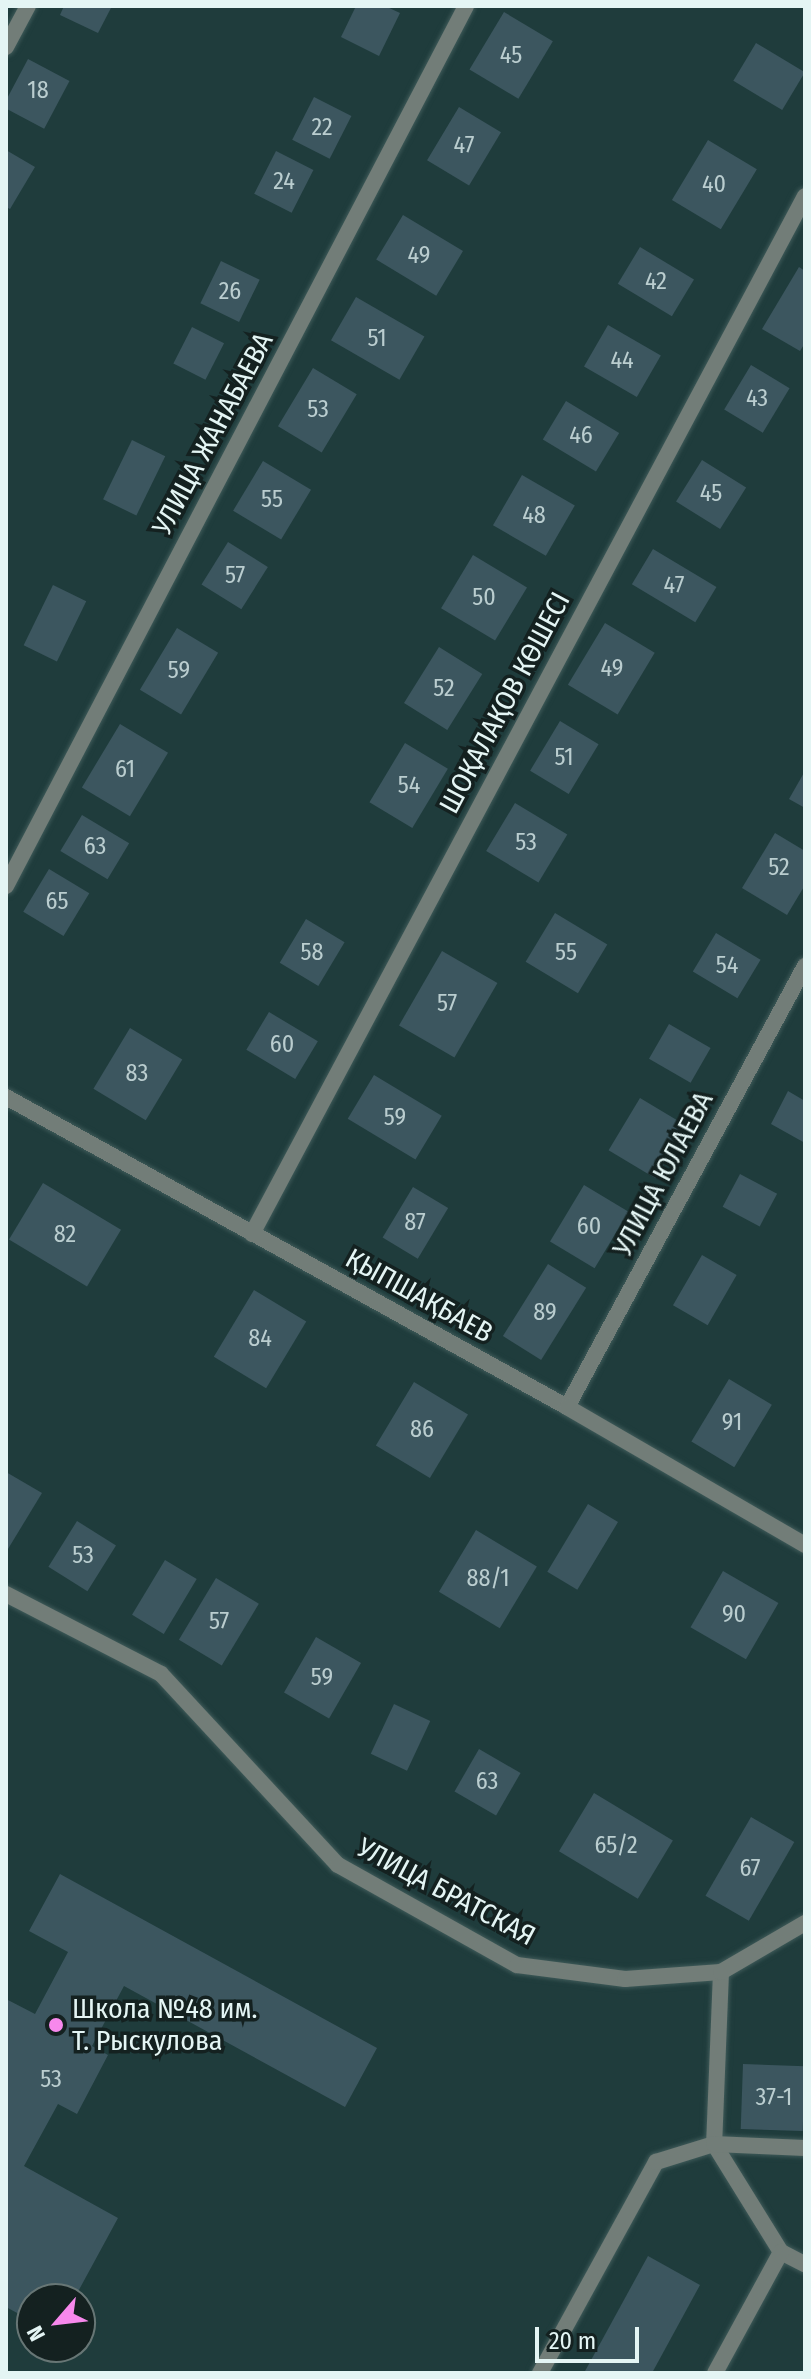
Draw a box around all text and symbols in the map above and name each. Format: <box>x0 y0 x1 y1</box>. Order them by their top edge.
house number: 45 <box>500 42 522 70</box>
house number: 18 <box>27 77 49 105</box>
house number: 22 <box>311 114 333 142</box>
house number: 47 <box>454 132 474 160</box>
house number: 24 <box>273 168 295 196</box>
house number: 40 <box>702 171 726 199</box>
house number: 49 <box>408 242 430 270</box>
house number: 42 <box>645 268 667 296</box>
house number: 26 <box>219 278 241 306</box>
house number: 51 <box>367 325 387 353</box>
street label: УЛИЦА ЖАНАБАЕВА <box>146 327 280 541</box>
house number: 44 <box>610 347 634 375</box>
house number: 43 <box>746 385 768 413</box>
house number: 53 <box>307 396 329 424</box>
house number: 46 <box>569 422 593 450</box>
house number: 45 <box>700 480 722 508</box>
house number: 55 <box>261 486 283 514</box>
house number: 48 <box>522 502 546 530</box>
house number: 57 <box>225 562 245 590</box>
house number: 47 <box>664 572 684 600</box>
house number: 50 <box>472 584 496 612</box>
street label: ШОҚАЛАҚОВ КӨШЕСІ <box>433 587 577 819</box>
house number: 49 <box>601 655 623 683</box>
house number: 59 <box>168 657 190 685</box>
house number: 52 <box>433 675 455 703</box>
house number: 51 <box>554 744 574 772</box>
house number: 61 <box>115 756 135 784</box>
house number: 54 <box>398 772 420 800</box>
house number: 53 <box>515 829 537 857</box>
house number: 63 <box>84 833 106 861</box>
house number: 52 <box>768 854 790 882</box>
house number: 65 <box>46 888 68 916</box>
house number: 58 <box>300 939 324 967</box>
house number: 55 <box>555 939 577 967</box>
house number: 54 <box>716 952 738 980</box>
house number: 57 <box>437 990 457 1018</box>
house number: 60 <box>270 1031 294 1059</box>
house number: 83 <box>126 1060 148 1088</box>
street label: УЛИЦА ЮЛАЕВА <box>606 1086 720 1262</box>
house number: 59 <box>384 1104 406 1132</box>
house number: 87 <box>404 1209 426 1237</box>
house number: 60 <box>577 1213 601 1241</box>
house number: 82 <box>54 1221 76 1249</box>
street label: ҚЫПШАҚБАЕВ <box>340 1242 498 1350</box>
house number: 89 <box>533 1299 557 1327</box>
house number: 84 <box>248 1325 272 1353</box>
house number: 91 <box>722 1409 742 1437</box>
house number: 86 <box>410 1416 434 1444</box>
house number: 53 <box>72 1542 94 1570</box>
house number: 88/1 <box>466 1565 510 1593</box>
house number: 90 <box>722 1601 746 1629</box>
house number: 57 <box>209 1608 229 1636</box>
house number: 59 <box>311 1664 333 1692</box>
house number: 63 <box>476 1768 498 1796</box>
street label: УЛИЦА БРАТСКАЯ <box>351 1831 541 1953</box>
house number: 65/2 <box>594 1832 638 1860</box>
house number: 67 <box>739 1855 761 1883</box>
place label: Школа №48 им. Т. Рыскулова <box>72 1992 257 2058</box>
marker: Школа №48 им. Т. Рыскулова <box>47 2016 65 2034</box>
house number: 53 <box>40 2066 62 2094</box>
house number: 37-1 <box>756 2084 792 2112</box>
north arrow <box>16 2283 96 2363</box>
scale bar <box>539 2311 643 2361</box>
text: N <box>21 2321 51 2346</box>
text: 20 m <box>549 2327 596 2355</box>

